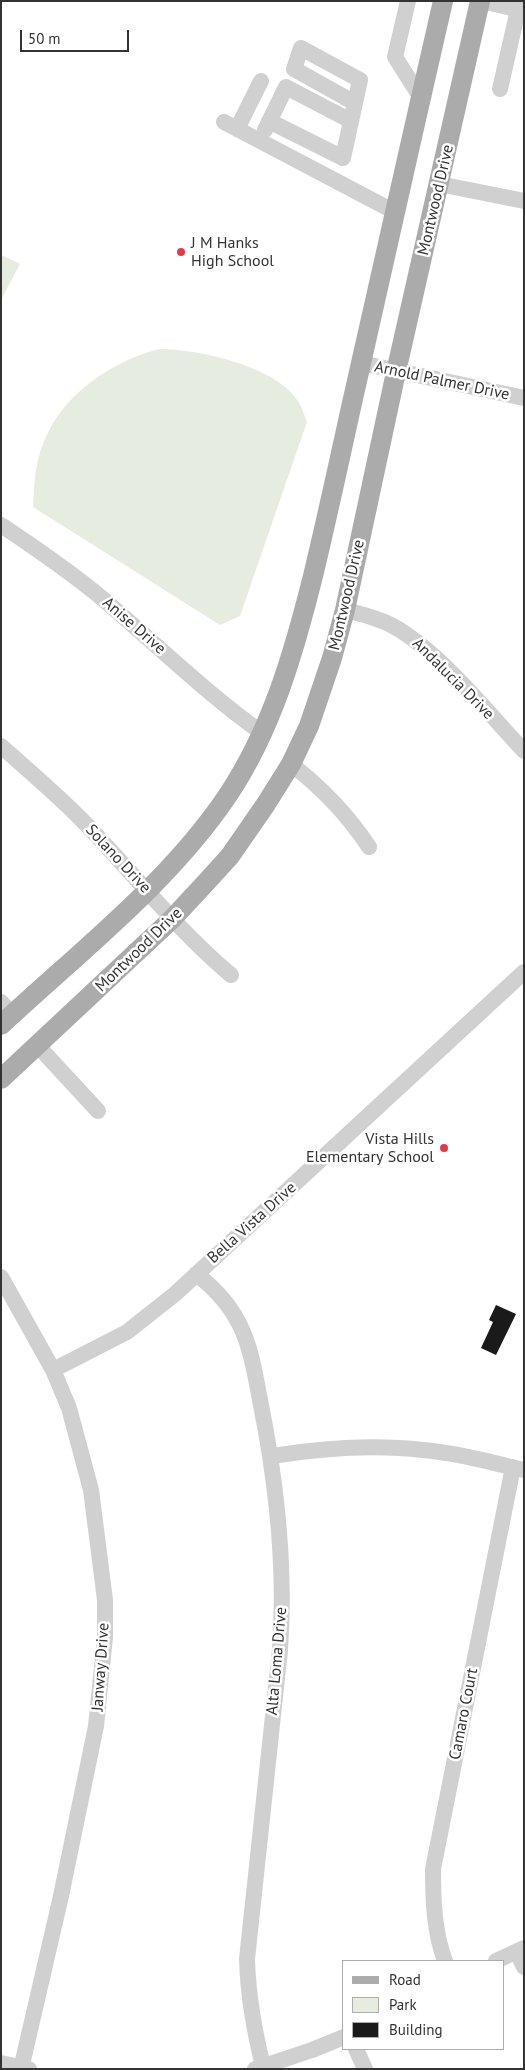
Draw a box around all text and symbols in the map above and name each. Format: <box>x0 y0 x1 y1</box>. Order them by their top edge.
scale bar <box>22 20 131 52</box>
text: 50 m <box>28 29 61 48</box>
street label: Montwood Drive <box>414 143 458 257</box>
place label: J M Hanks High School <box>191 233 274 271</box>
marker: J M Hanks High School <box>175 246 187 258</box>
street label: Arnold Palmer Drive <box>373 357 511 405</box>
street label: Montwood Drive <box>325 538 369 652</box>
street label: Anise Drive <box>98 593 170 659</box>
street label: Andalucia Drive <box>408 634 498 724</box>
street label: Solano Drive <box>81 821 155 897</box>
street label: Montwood Drive <box>92 904 186 996</box>
place label: Vista Hills Elementary School <box>306 1129 434 1167</box>
marker: Vista Hills Elementary School <box>438 1142 450 1154</box>
street label: Bella Vista Drive <box>204 1178 300 1268</box>
street label: Alta Loma Drive <box>263 1606 291 1716</box>
street label: Janway Drive <box>88 1622 114 1712</box>
street label: Camaro Court <box>446 1666 482 1762</box>
legend <box>342 1960 505 2050</box>
text: Road <box>389 1970 421 1989</box>
text: Park <box>389 1995 417 2014</box>
text: Building <box>389 2020 443 2039</box>

